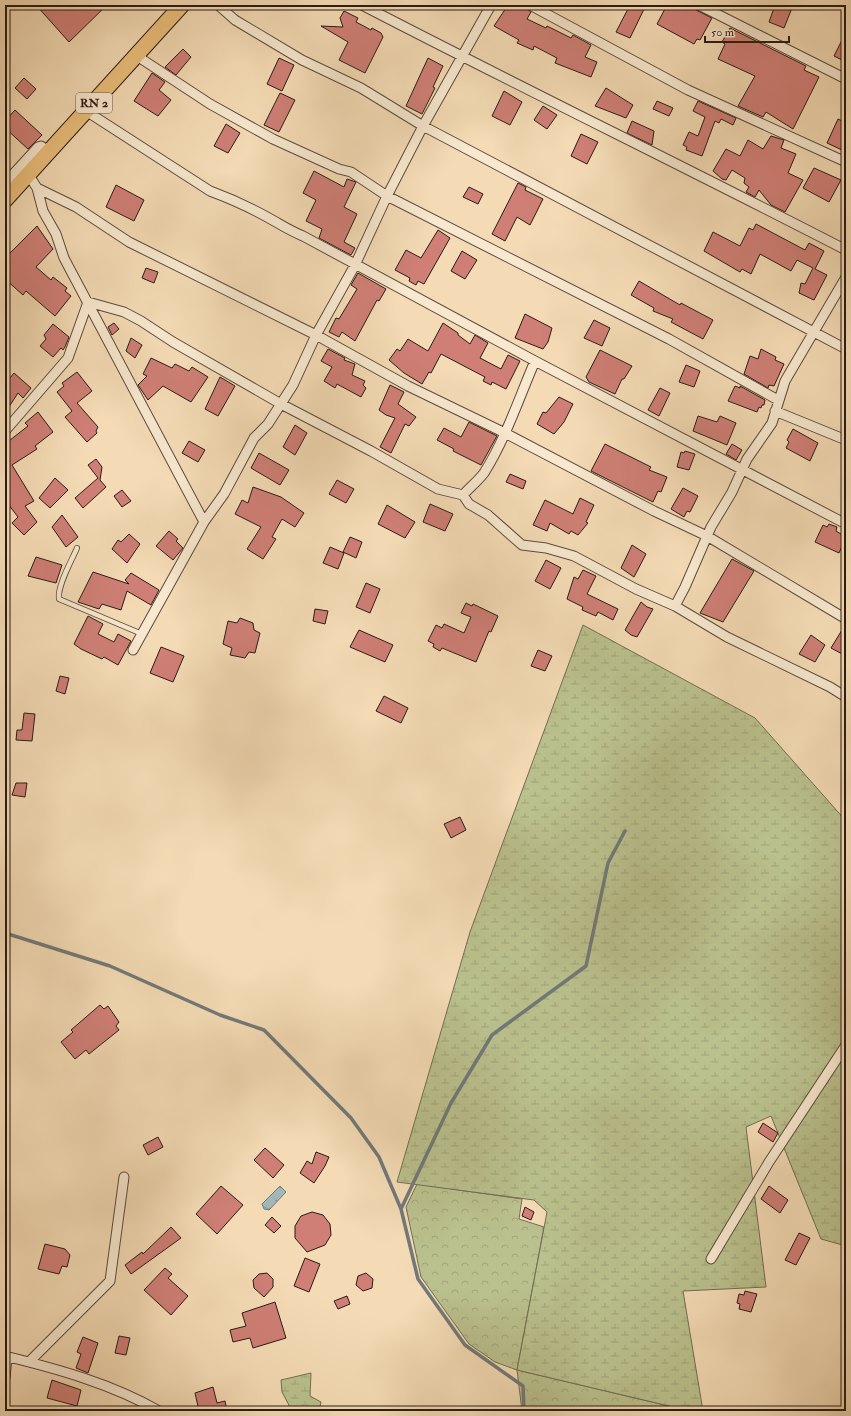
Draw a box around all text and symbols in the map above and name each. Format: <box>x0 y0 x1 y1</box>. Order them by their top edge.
scale bar <box>705 18 789 44</box>
text: 50 m <box>711 25 735 40</box>
road number: RN 2 <box>76 93 112 113</box>

